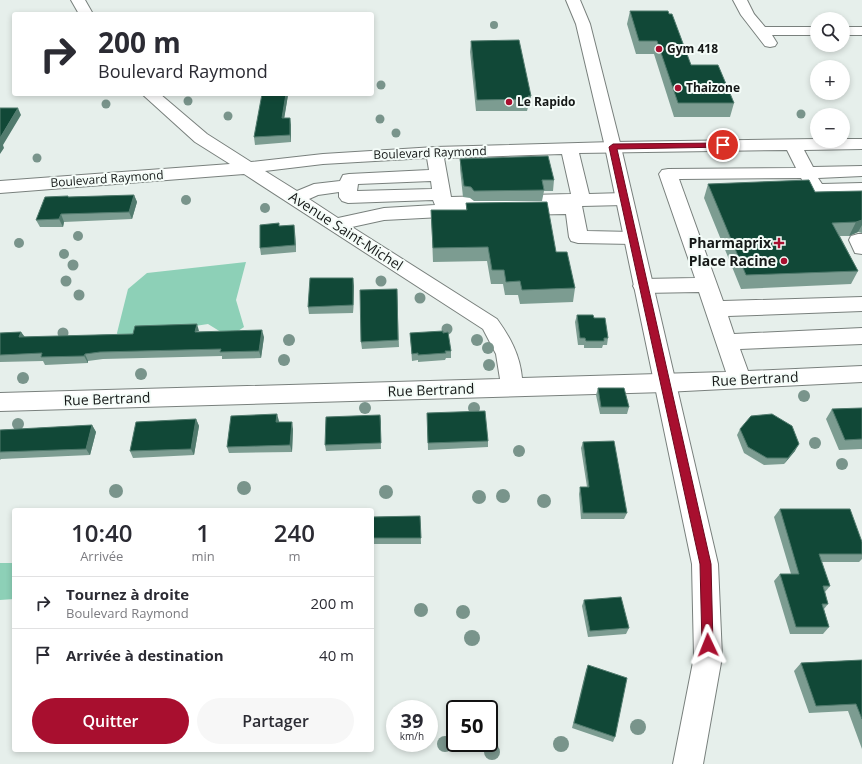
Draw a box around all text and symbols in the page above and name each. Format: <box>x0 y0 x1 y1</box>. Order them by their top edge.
map controls <box>810 12 850 148</box>
button: search <box>810 12 850 52</box>
text: 200 m <box>98 23 181 61</box>
icon: right <box>32 28 84 80</box>
place label: Gym 418 <box>667 40 718 57</box>
marker: Gym 418 <box>654 44 664 54</box>
text: Boulevard Raymond <box>98 59 268 83</box>
button: + <box>810 60 850 100</box>
place label: Thaizone <box>686 79 740 96</box>
marker: Thaizone <box>673 83 683 93</box>
place label: Le Rapido <box>517 93 575 110</box>
marker: Le Rapido <box>504 97 514 107</box>
button: − <box>810 108 850 148</box>
pin <box>706 128 740 162</box>
icon: arrive <box>712 134 734 156</box>
street label: Boulevard Raymond <box>373 142 487 163</box>
street label: Boulevard Raymond <box>50 166 164 191</box>
street label: Avenue Saint-Michel <box>286 187 407 275</box>
place label: Pharmaprix <box>688 233 772 252</box>
marker: Pharmaprix <box>774 238 784 248</box>
place label: Place Racine <box>689 251 776 270</box>
marker: Place Racine <box>779 256 789 266</box>
street label: Rue Bertrand <box>711 367 799 390</box>
street label: Rue Bertrand <box>387 378 475 401</box>
street label: Rue Bertrand <box>63 387 151 410</box>
text: 10:40 <box>71 516 132 549</box>
text: 1 <box>196 516 210 549</box>
text: 240 <box>274 516 315 549</box>
text: Arrivée <box>80 547 123 565</box>
text: min <box>192 547 215 565</box>
text: m <box>288 547 300 565</box>
text: Tournez à droite <box>66 584 189 604</box>
icon: right <box>32 592 54 614</box>
text: 200 m <box>310 593 354 613</box>
text: Boulevard Raymond <box>66 604 189 622</box>
position arrow <box>687 624 729 666</box>
icon: arrive <box>32 644 54 666</box>
text: Arrivée à destination <box>66 645 224 665</box>
text: 40 m <box>319 645 354 665</box>
button: Quitter <box>32 698 189 744</box>
button: Partager <box>197 698 354 744</box>
speed limit sign: 50 <box>446 700 498 752</box>
text: 39 <box>401 707 423 734</box>
text: km/h <box>400 729 424 743</box>

